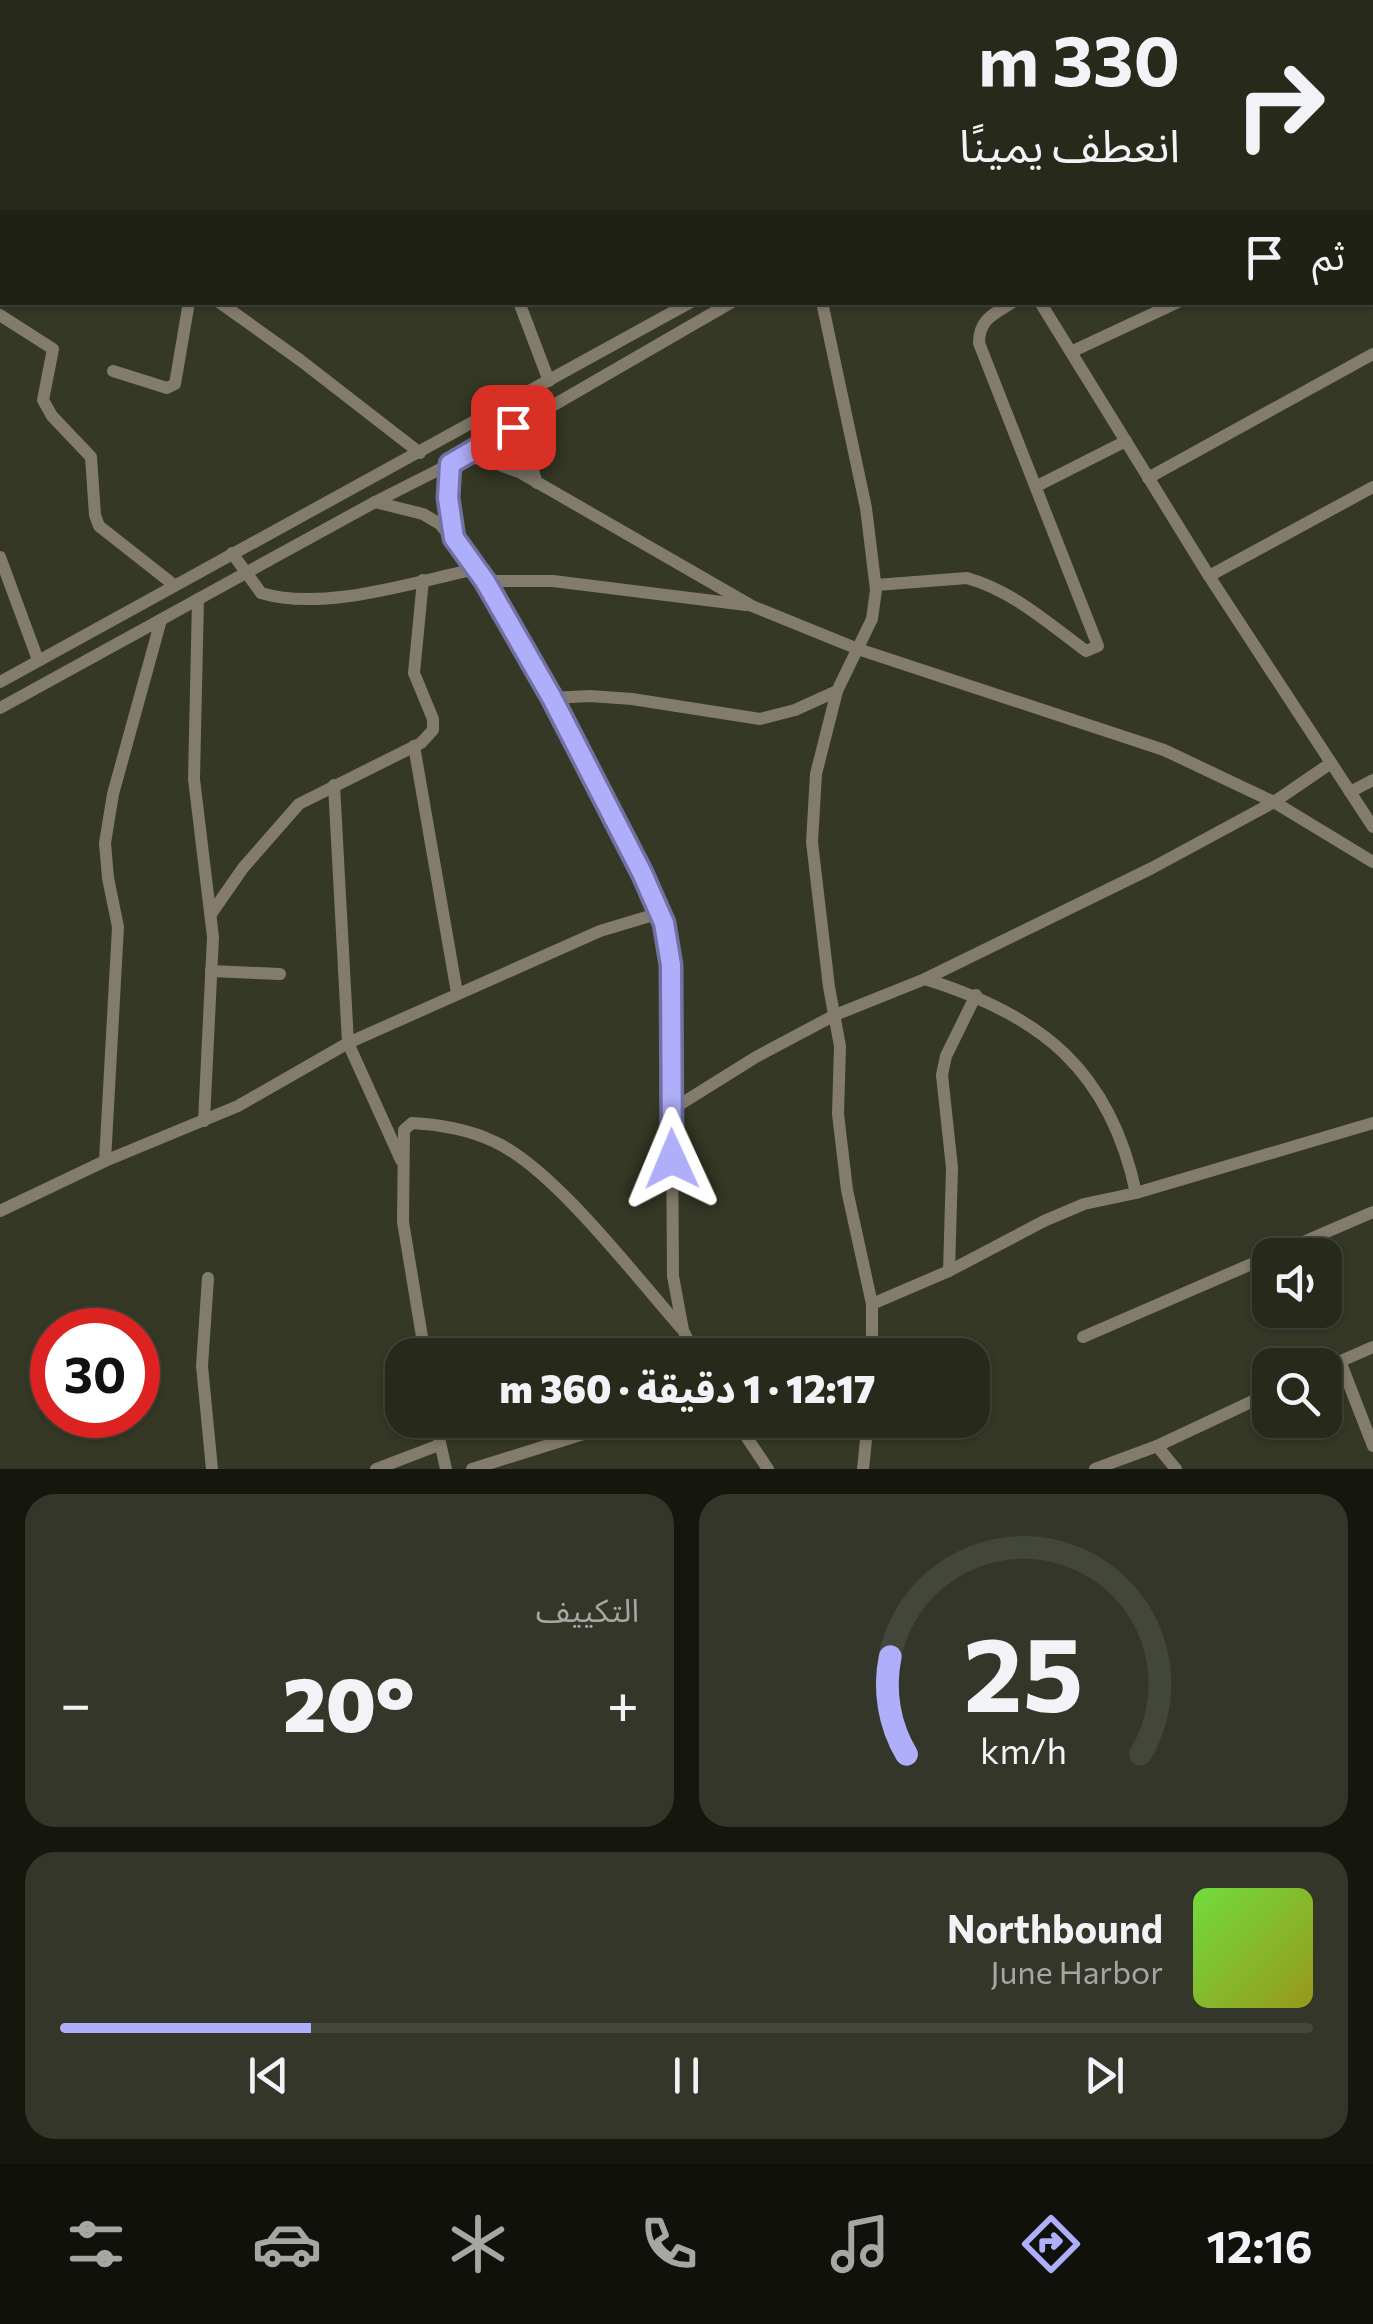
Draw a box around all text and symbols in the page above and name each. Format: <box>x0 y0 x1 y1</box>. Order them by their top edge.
text: 330 m <box>978 15 1180 100</box>
icon: right <box>1215 40 1345 170</box>
text: انعطف يمينًا <box>959 116 1180 171</box>
icon: arrive <box>1237 230 1292 285</box>
text: ثم <box>1312 231 1345 278</box>
pin <box>471 385 556 470</box>
icon: arrive <box>486 400 541 455</box>
position arrow <box>620 1107 724 1211</box>
map controls <box>1252 1238 1342 1438</box>
button: sound <box>1252 1238 1342 1328</box>
speed limit sign: 30 <box>30 1308 160 1438</box>
button: search <box>1252 1348 1342 1438</box>
text: 12:17 · 1 دقيقة · 360 m <box>500 1364 875 1411</box>
text: التكييف <box>536 1589 639 1629</box>
text: 25 <box>964 1606 1083 1733</box>
text: 20° <box>283 1656 415 1747</box>
text: − <box>60 1668 91 1735</box>
text: + <box>607 1668 639 1735</box>
text: km/h <box>980 1728 1067 1771</box>
text: Northbound <box>947 1904 1163 1951</box>
text: June Harbor <box>990 1951 1163 1991</box>
icon: previous <box>241 2048 296 2103</box>
icon: pause <box>659 2048 714 2103</box>
icon: next <box>1077 2048 1132 2103</box>
icon: filters <box>61 2209 131 2279</box>
icon: car <box>252 2209 322 2279</box>
icon: climate <box>443 2209 513 2279</box>
icon: phone <box>634 2209 704 2279</box>
icon: music <box>825 2209 895 2279</box>
icon: directions <box>1016 2209 1086 2279</box>
text: 12:16 <box>1207 2217 1313 2272</box>

